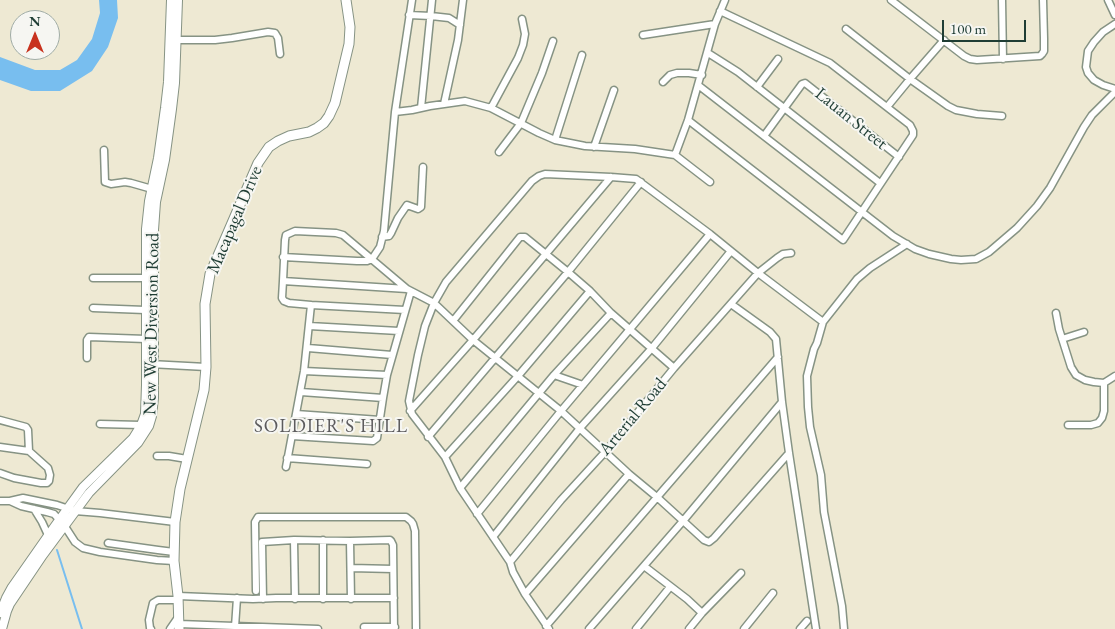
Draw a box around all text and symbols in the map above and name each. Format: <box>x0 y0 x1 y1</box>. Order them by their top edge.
north arrow <box>10 10 60 60</box>
scale bar <box>945 10 1029 42</box>
text: N <box>29 12 41 30</box>
text: 100 m <box>950 19 986 38</box>
street label: Lauan Street <box>810 83 892 155</box>
street label: Macapagal Drive <box>203 163 267 277</box>
street label: New West Diversion Road <box>140 233 164 415</box>
street label: Arterial Road <box>594 374 672 460</box>
district label: SOLDIER'S HILL <box>252 416 410 438</box>

